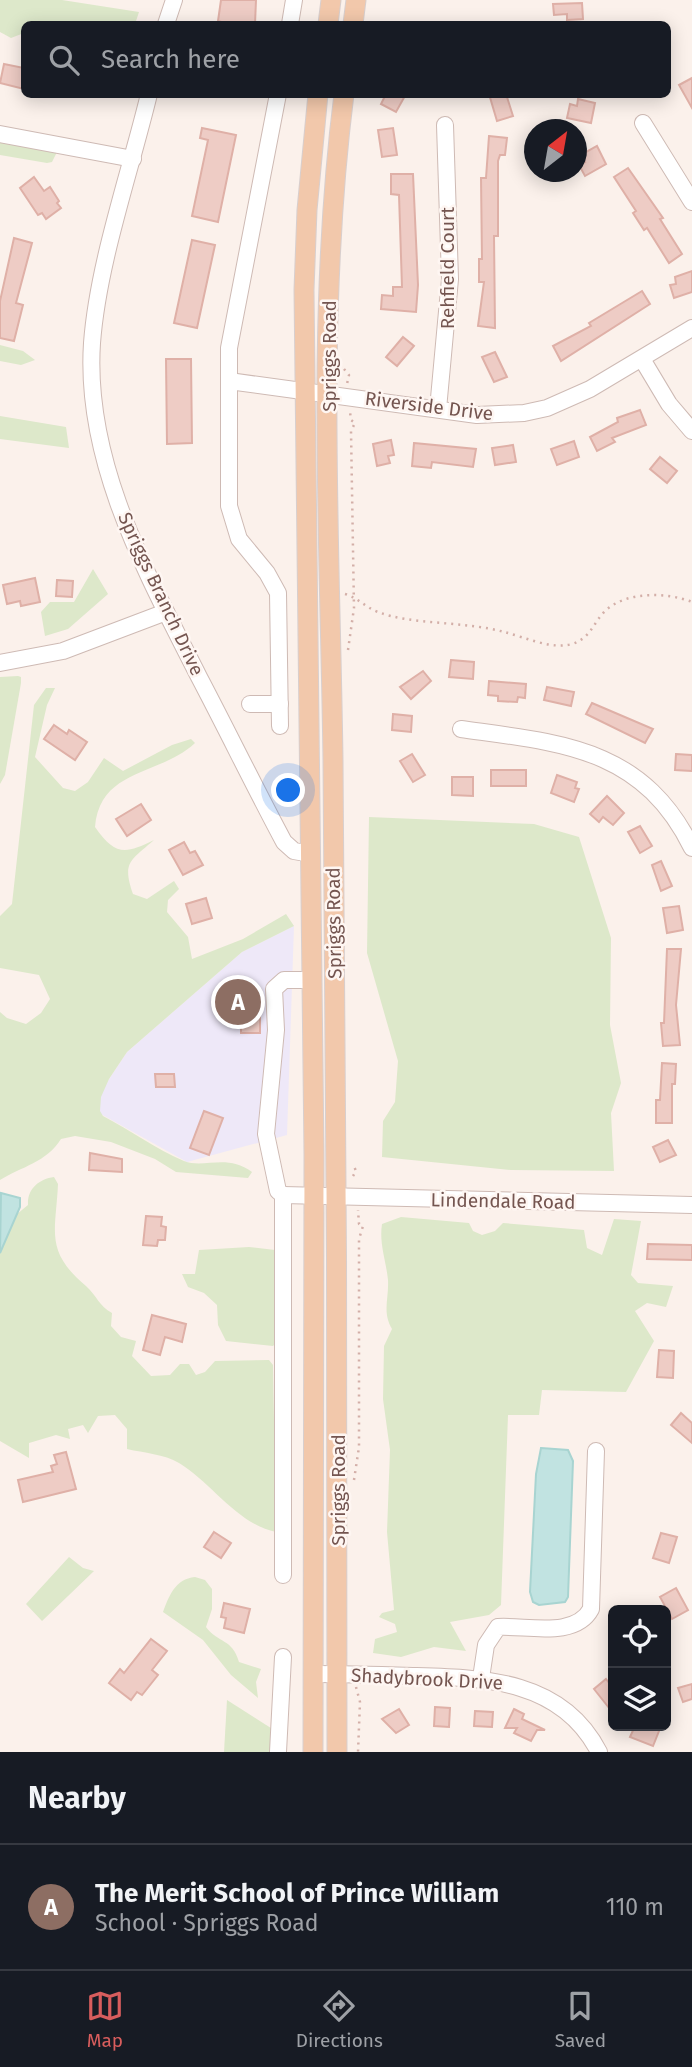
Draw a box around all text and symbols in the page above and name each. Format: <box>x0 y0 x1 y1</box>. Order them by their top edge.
search box <box>21 21 671 98</box>
icon: search <box>45 41 83 79</box>
text: Search here <box>101 44 240 75</box>
north arrow <box>524 119 587 182</box>
street label: Rehfield Court <box>436 207 459 329</box>
street label: Spriggs Road <box>318 300 341 412</box>
street label: Riverside Drive <box>364 387 494 425</box>
street label: Spriggs Branch Drive <box>113 509 209 679</box>
your location <box>271 773 305 807</box>
street label: Spriggs Road <box>322 867 346 979</box>
pin: A <box>215 976 261 1028</box>
street label: Lindendale Road <box>430 1188 576 1214</box>
street label: Spriggs Road <box>327 1434 350 1546</box>
map controls <box>608 1605 671 1731</box>
button: locate <box>608 1605 671 1668</box>
street label: Shadybrook Drive <box>350 1664 504 1694</box>
button: layers <box>608 1668 671 1731</box>
text: Nearby <box>28 1780 126 1816</box>
text: The Merit School of Prince William <box>95 1878 499 1909</box>
text: A <box>44 1893 58 1921</box>
text: 110 m <box>606 1893 664 1921</box>
text: School · Spriggs Road <box>95 1909 319 1937</box>
tab: Map <box>86 1987 124 2052</box>
tab: Directions <box>296 1987 383 2052</box>
tab: Saved <box>555 1987 606 2052</box>

